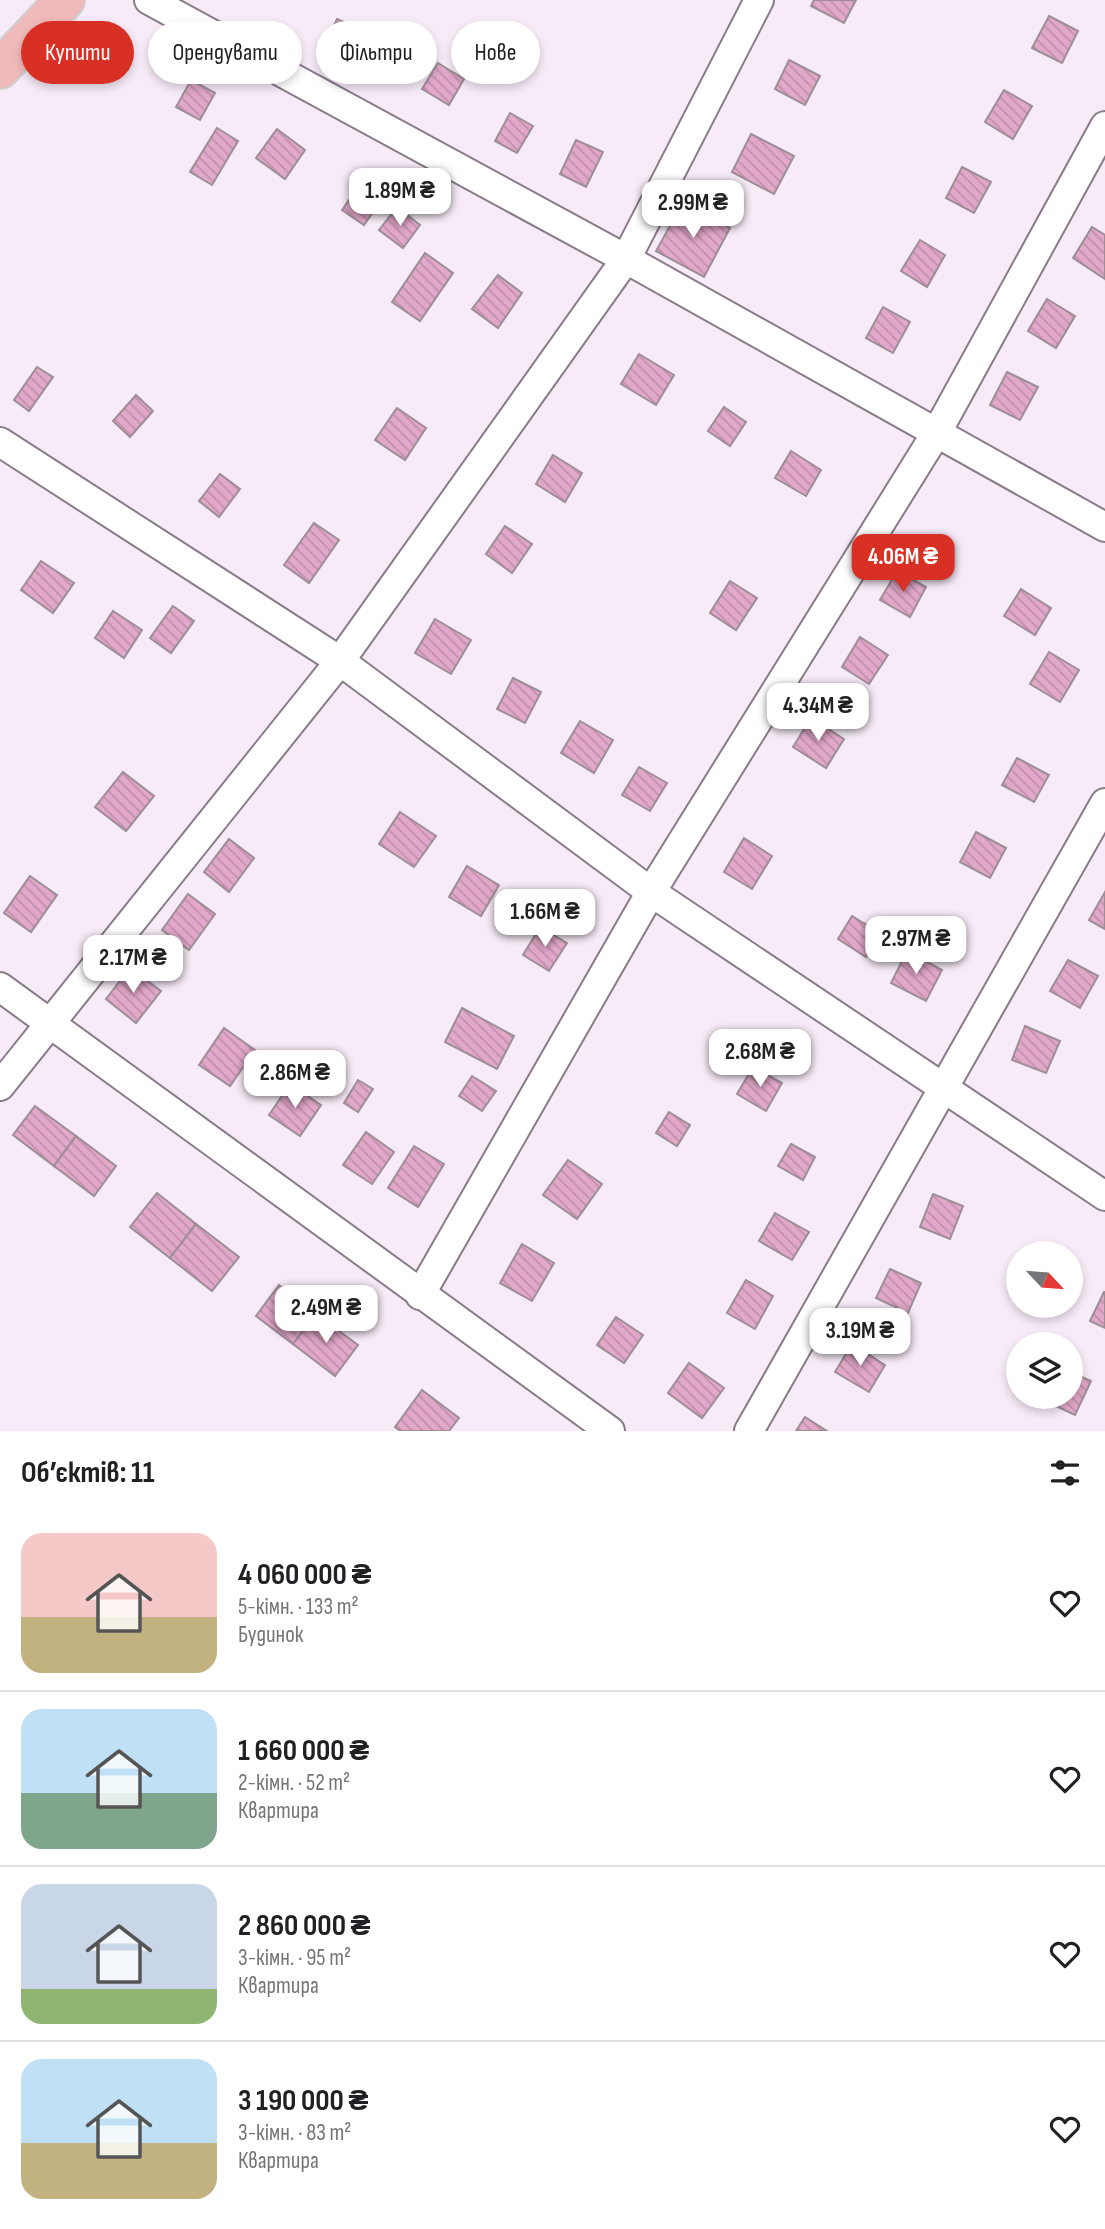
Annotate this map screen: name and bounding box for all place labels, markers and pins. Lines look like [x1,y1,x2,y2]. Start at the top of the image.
pin: 1.89M ₴ [335,168,465,228]
pin: 2.99M ₴ [628,180,758,240]
pin: 4.06M ₴ [838,534,968,594]
pin: 4.34M ₴ [753,684,883,743]
pin: 1.66M ₴ [480,890,610,949]
pin: 2.97M ₴ [851,916,981,976]
pin: 2.17M ₴ [68,936,198,995]
pin: 2.68M ₴ [695,1030,825,1089]
pin: 2.86M ₴ [230,1050,360,1110]
pin: 2.49M ₴ [261,1286,391,1345]
pin: 3.19M ₴ [795,1308,925,1368]

